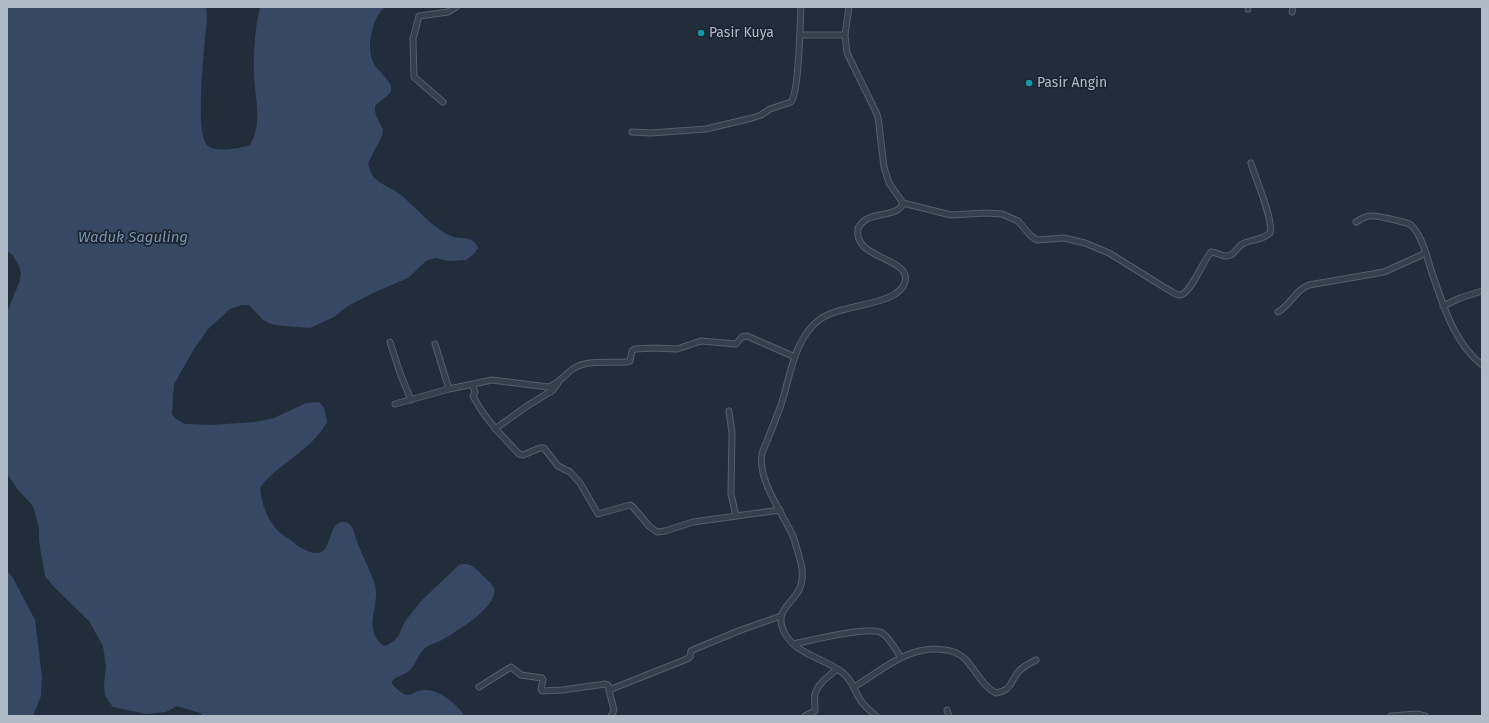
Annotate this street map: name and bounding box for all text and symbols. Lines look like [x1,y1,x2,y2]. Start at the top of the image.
place label: Pasir Kuya [709,25,774,41]
marker: Pasir Kuya [696,28,706,38]
place label: Pasir Angin [1037,75,1107,91]
marker: Pasir Angin [1024,78,1034,88]
water label: Waduk Saguling [78,229,188,247]

